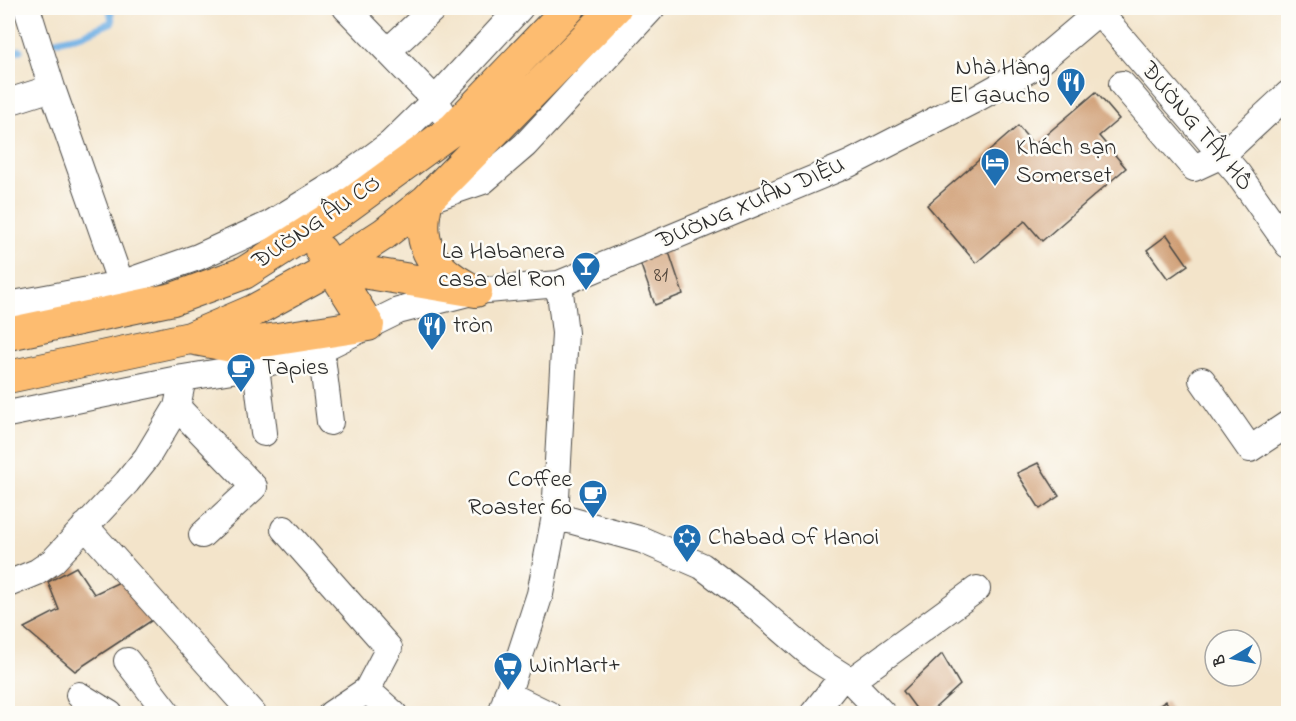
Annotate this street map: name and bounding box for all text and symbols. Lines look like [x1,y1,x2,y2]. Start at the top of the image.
place label: Nhà Hàng El Gaucho [949,51,1050,114]
street label: ĐƯỜNG TÂY HỒ [1131,53,1262,199]
restaurant icon: Nhà Hàng El Gaucho [1055,66,1087,108]
place label: Khách sạn Somerset [1016,131,1116,194]
hotel icon: Khách sạn Somerset [979,146,1011,188]
street label: ĐƯỜNG XUÂN DIỆU [650,148,851,260]
street label: ĐƯỜNG ÂU CƠ [244,166,388,280]
place label: La Habanera casa del Ron [438,235,565,298]
bar icon: La Habanera casa del Ron [570,250,602,292]
house number: 81 [654,261,669,291]
place label: tròn [453,309,493,344]
restaurant icon: tròn [416,310,448,352]
place label: Tapies [262,351,329,386]
cafe icon: Tapies [225,352,257,394]
place label: Coffee Roaster 60 [468,463,572,526]
cafe icon: Coffee Roaster 60 [577,478,609,520]
place label: Chabad Of Hanoi [708,521,879,556]
synagogue icon: Chabad Of Hanoi [671,522,703,564]
north arrow [1203,628,1263,688]
place label: WinMart+ [529,649,621,684]
supermarket icon: WinMart+ [492,650,524,692]
text: B [1207,653,1233,669]

